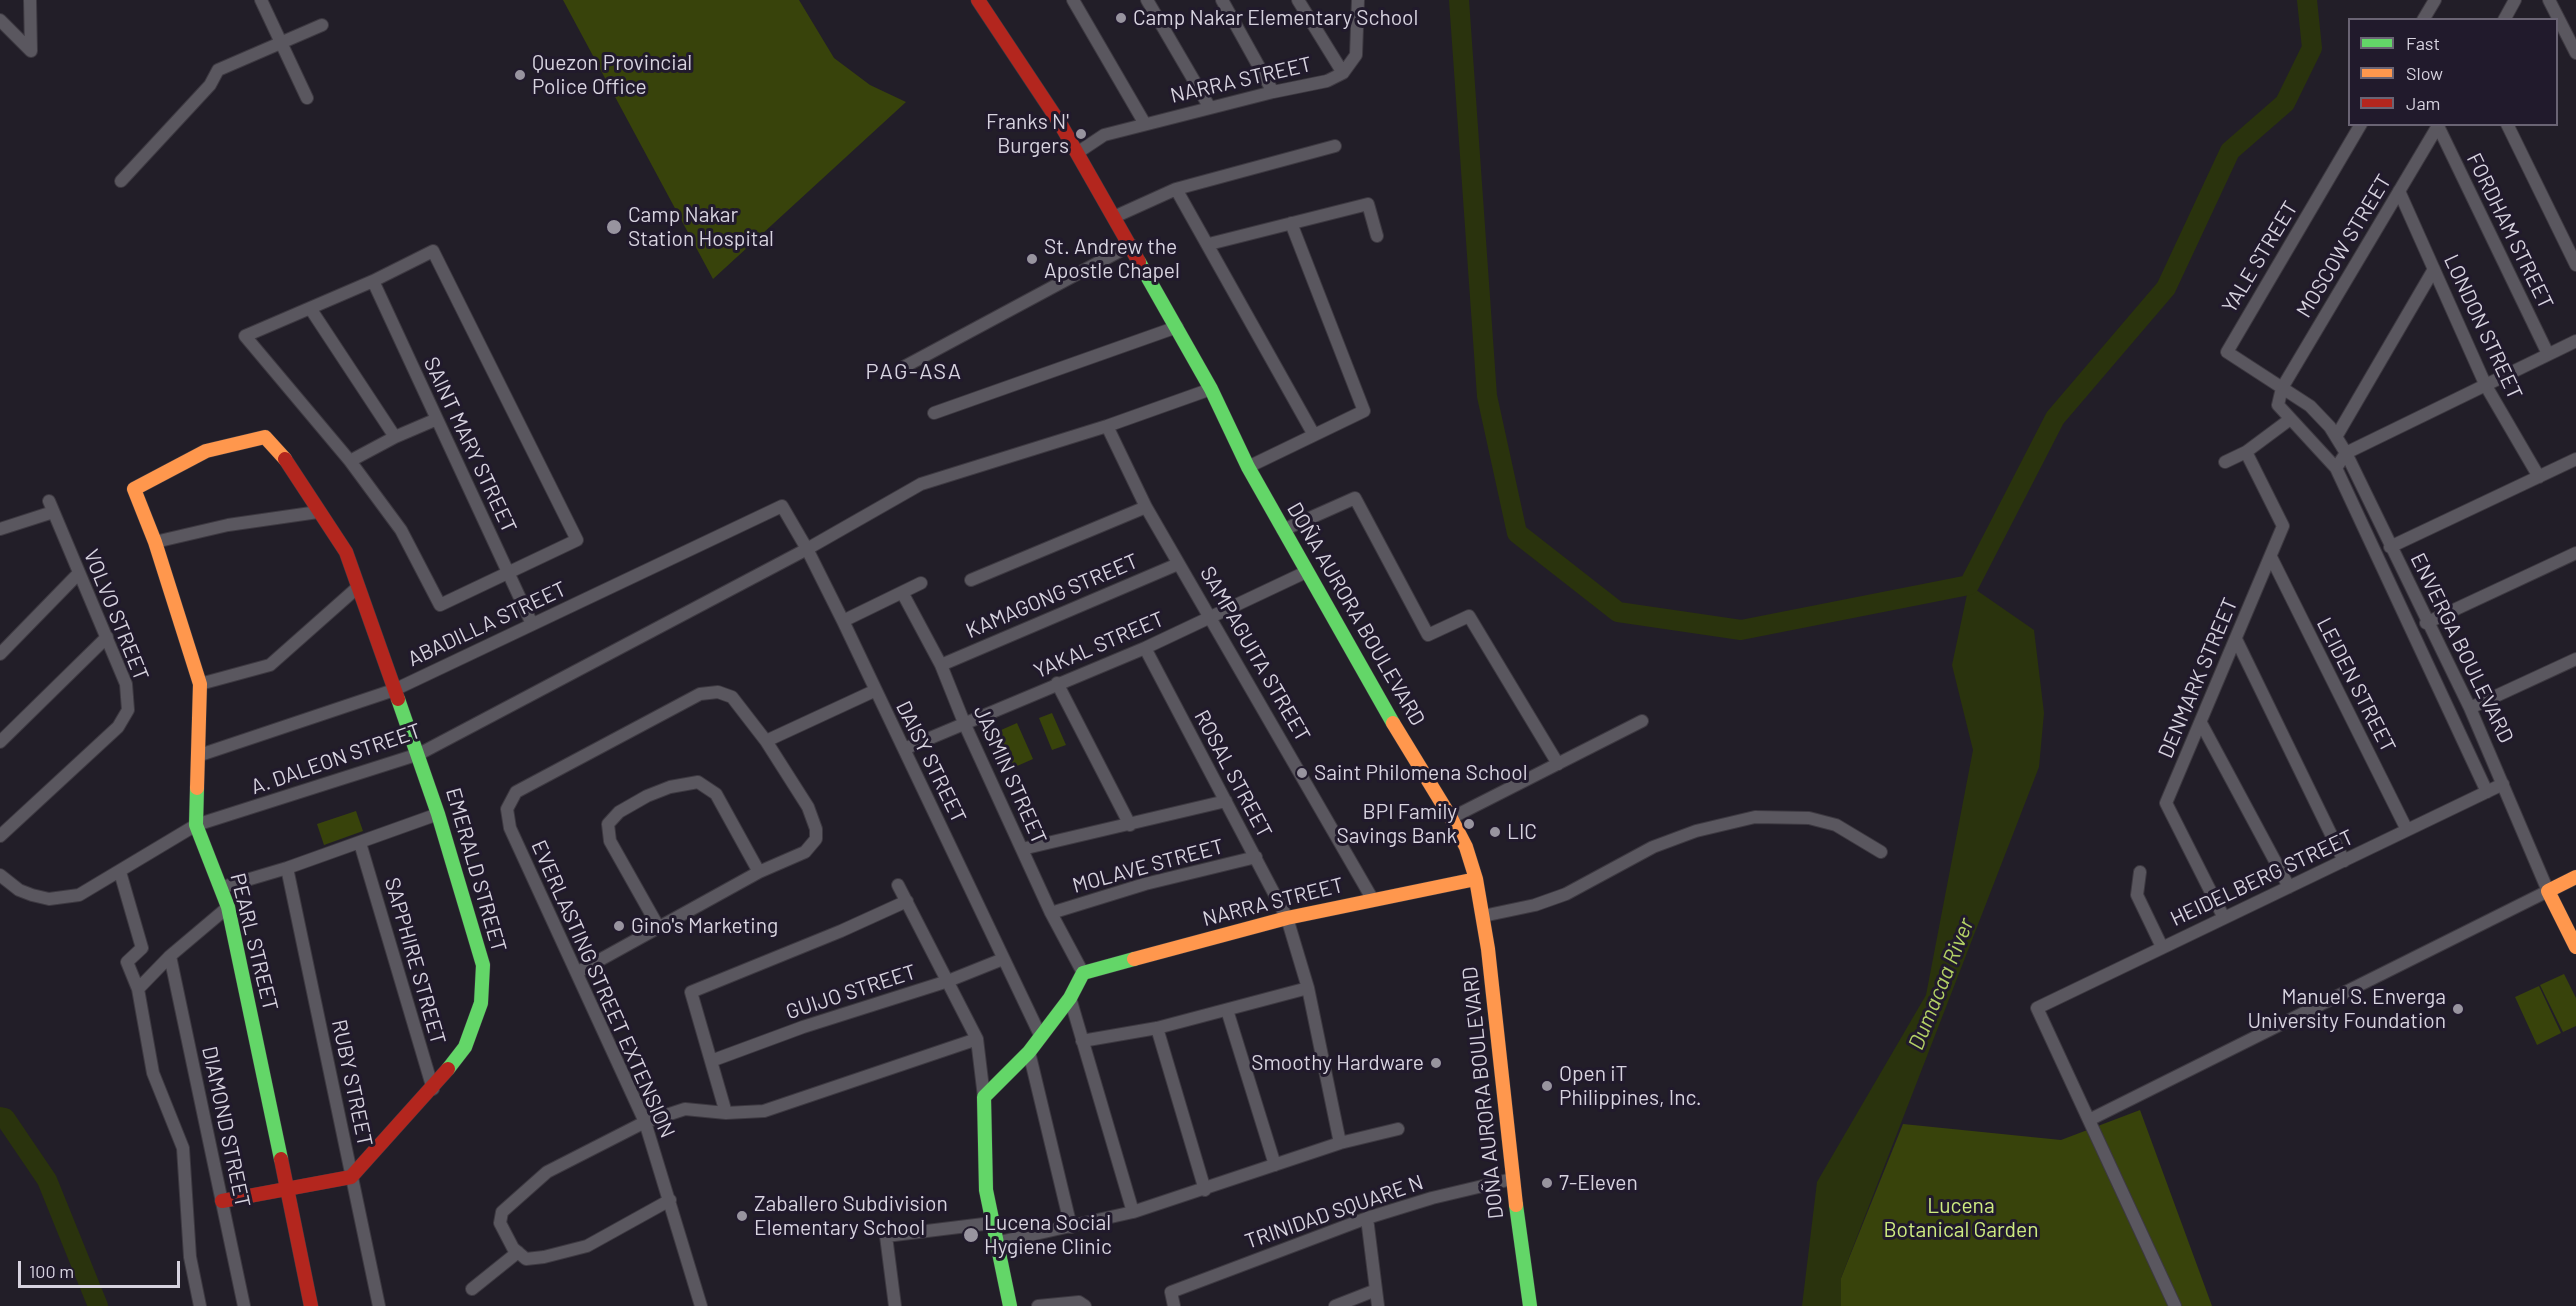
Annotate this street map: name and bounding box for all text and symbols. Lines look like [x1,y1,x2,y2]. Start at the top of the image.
place label: Camp Nakar Elementary School [1133,5,1418,31]
marker: Camp Nakar Elementary School [1114,11,1128,25]
legend [2348,18,2558,126]
text: Fast [2406,32,2440,54]
place label: Quezon Provincial Police Office [532,50,692,100]
street label: NARRA STREET [1168,51,1314,109]
text: Slow [2406,62,2443,84]
marker: Quezon Provincial Police Office [513,68,527,82]
text: Jam [2406,92,2440,114]
place label: Franks N' Burgers [986,109,1069,159]
marker: Franks N' Burgers [1074,127,1088,141]
street label: FORDHAM STREET [2461,149,2559,313]
street label: MOSCOW STREET [2291,170,2397,322]
street label: YALE STREET [2217,197,2303,317]
place label: Camp Nakar Station Hospital [628,202,774,252]
marker: Camp Nakar Station Hospital [605,218,623,236]
place label: St. Andrew the Apostle Chapel [1044,234,1180,284]
street label: LONDON STREET [2438,250,2528,404]
marker: St. Andrew the Apostle Chapel [1025,252,1039,266]
street label: SAINT MARY STREET [418,353,522,537]
district label: PAG-ASA [865,359,963,385]
street label: DOÑA AURORA BOULEVARD [1282,498,1430,730]
street label: VOLVO STREET [78,546,154,684]
street label: KAMAGONG STREET [962,548,1142,644]
street label: ENVERGA BOULEVARD [2405,549,2519,747]
street label: SAMPAGUITA STREET [1195,562,1315,746]
street label: ABADILLA STREET [404,576,570,672]
street label: DENMARK STREET [2153,594,2243,762]
street label: YAKAL STREET [1030,606,1168,684]
street label: LEIDEN STREET [2311,613,2401,757]
street label: DAISY STREET [891,697,971,827]
street label: JASMIN STREET [968,702,1052,848]
street label: ROSAL STREET [1189,706,1277,842]
street label: A. DALEON STREET [248,718,424,800]
place label: Saint Philomena School [1314,760,1528,786]
marker: Saint Philomena School [1295,766,1309,780]
street label: EMERALD STREET [440,785,512,955]
place label: BPI Family Savings Bank [1337,799,1457,849]
marker: BPI Family Savings Bank [1462,817,1476,831]
place label: LIC [1507,819,1537,845]
street label: HEIDELBERG STREET [2166,824,2358,932]
marker: LIC [1488,825,1502,839]
street label: MOLAVE STREET [1070,834,1226,898]
street label: EVERLASTING STREET EXTENSION [526,836,680,1142]
street label: PEARL STREET [225,871,283,1013]
street label: NARRA STREET [1200,872,1346,932]
street label: SAPPHIRE STREET [379,874,451,1048]
place label: Gino's Marketing [631,913,778,939]
water label: Dumacaa River [1903,914,1979,1054]
marker: Gino's Marketing [612,919,626,933]
street label: GUIJO STREET [783,959,919,1025]
street label: DOÑA AURORA BOULEVARD [1457,966,1509,1220]
place label: Manuel S. Enverga University Foundation [2248,984,2446,1034]
marker: Manuel S. Enverga University Foundation [2451,1002,2465,1016]
street label: RUBY STREET [326,1017,378,1149]
street label: DIAMOND STREET [197,1044,255,1210]
place label: Smoothy Hardware [1251,1050,1424,1076]
marker: Smoothy Hardware [1429,1056,1443,1070]
place label: Open iT Philippines, Inc. [1559,1061,1702,1111]
marker: Open iT Philippines, Inc. [1540,1079,1554,1093]
street label: TRINIDAD SQUARE N [1242,1170,1426,1254]
place label: 7-Eleven [1559,1170,1638,1196]
marker: 7-Eleven [1540,1176,1554,1190]
place label: Zaballero Subdivision Elementary School [754,1191,948,1241]
park label: Lucena Botanical Garden [1883,1193,2039,1243]
marker: Zaballero Subdivision Elementary School [735,1209,749,1223]
place label: Lucena Social Hygiene Clinic [984,1210,1112,1260]
marker: Lucena Social Hygiene Clinic [962,1226,980,1244]
scale bar [21,1249,183,1287]
text: 100 m [29,1260,74,1282]

